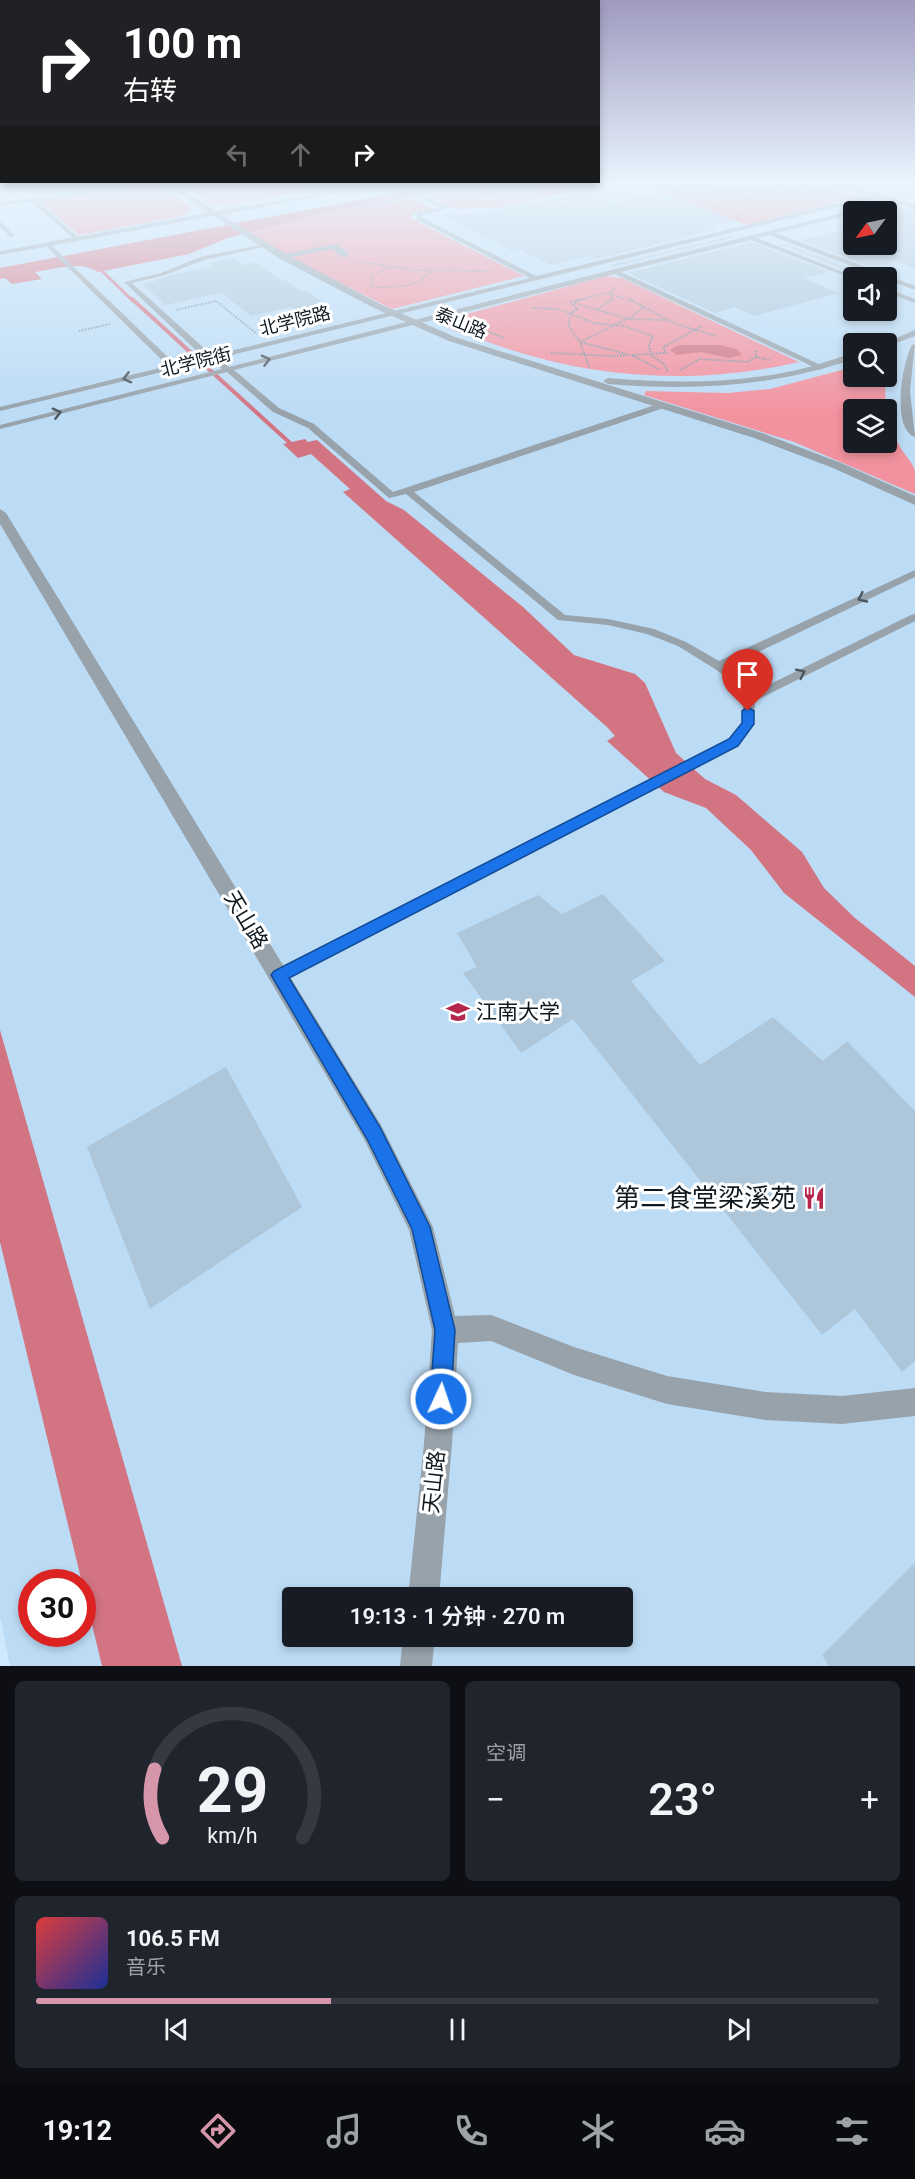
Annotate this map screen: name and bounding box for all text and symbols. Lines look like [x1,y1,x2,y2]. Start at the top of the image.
text: 100 m [123,19,242,68]
icon: right [24,24,102,102]
text: 右转 [123,75,177,107]
icon: left [221,138,254,171]
icon: ahead [284,138,317,171]
icon: right [347,138,380,171]
north arrow [843,201,897,255]
map controls [843,201,897,453]
button: sound [843,267,897,321]
street label: 北学院路 [257,302,332,339]
street label: 泰山路 [432,303,490,342]
button: search [843,333,897,387]
street label: 北学院街 [158,343,233,380]
one-way arrow [261,355,271,368]
one-way arrow [122,371,132,384]
button: layers [843,399,897,453]
one-way arrow [52,407,62,420]
one-way arrow [858,590,869,602]
pin [722,649,773,711]
icon: arrive [731,658,764,691]
one-way arrow [795,669,806,680]
street label: 天山路 [219,887,273,953]
school or university icon: 江南大学 [445,999,471,1025]
place label: 江南大学 [476,1000,560,1024]
place label: 第二食堂梁溪苑 [614,1183,796,1213]
restaurant icon: 第二食堂梁溪苑 [801,1185,827,1211]
position arrow [409,1367,473,1431]
street label: 天山路 [419,1449,449,1515]
speed limit sign: 30 [18,1569,96,1647]
text: 19:13 · 1 分钟 · 270 m [350,1604,565,1629]
text: 空调 [486,1741,526,1765]
text: 29 [197,1754,268,1827]
text: 23° [648,1773,717,1826]
text: − [486,1780,505,1819]
text: + [860,1780,879,1819]
text: km/h [207,1823,258,1848]
text: 106.5 FM [126,1926,220,1951]
text: 音乐 [126,1955,166,1979]
icon: previous [160,2013,193,2046]
icon: pause [441,2013,474,2046]
icon: next [722,2013,755,2046]
icon: directions [197,2110,239,2152]
icon: music [323,2110,365,2152]
icon: phone [450,2110,492,2152]
icon: climate [577,2110,619,2152]
icon: car [704,2110,746,2152]
icon: filters [831,2110,873,2152]
text: 19:12 [42,2115,112,2147]

